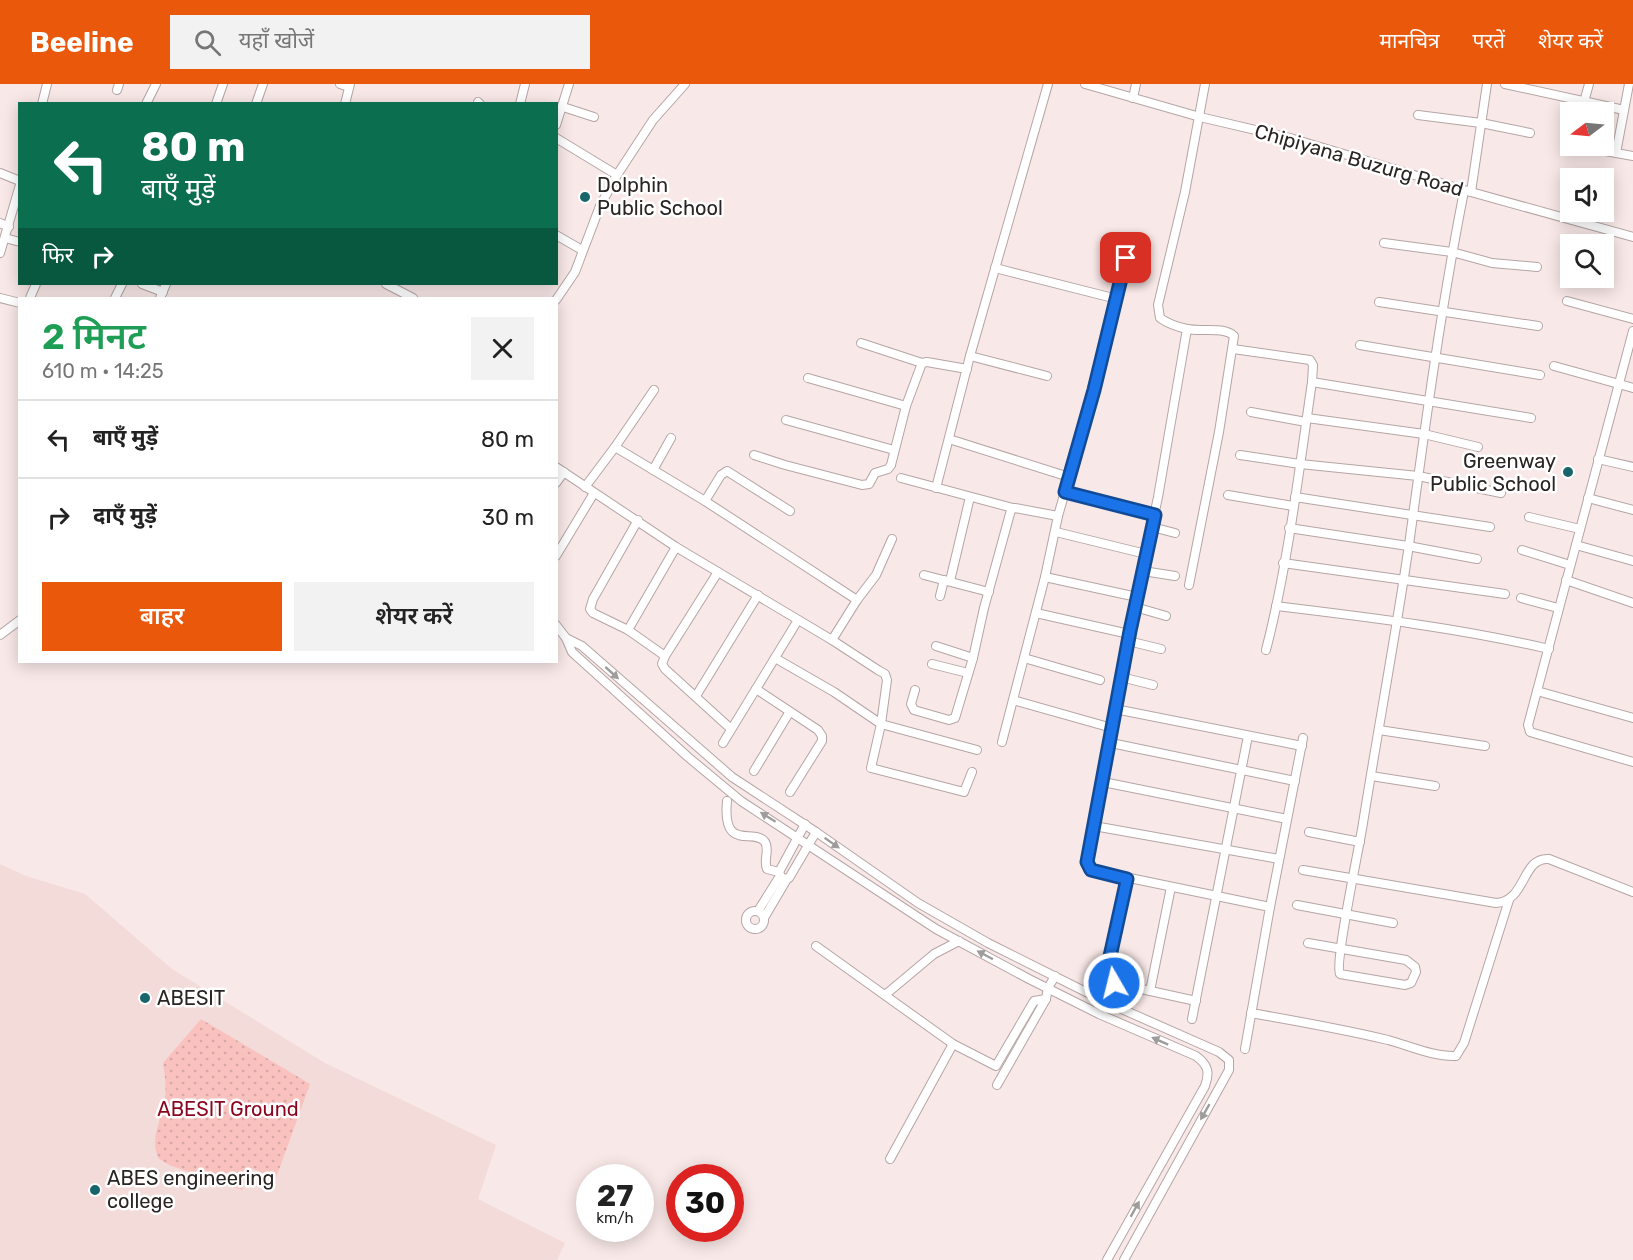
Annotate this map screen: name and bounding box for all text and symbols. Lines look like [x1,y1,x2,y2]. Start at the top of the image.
search box [170,15,590,69]
text: Beeline [30,26,134,59]
icon: search [191,26,224,59]
text: यहाँ खोजें [239,27,314,54]
text: मानचित्र [1380,28,1440,53]
text: परतें [1473,28,1505,53]
text: शेयर करें [1538,28,1603,53]
north arrow [1560,102,1614,156]
map controls [1560,102,1614,288]
street label: Chipiyana Buzurg Road [1252,119,1466,201]
text: 80 m [141,122,245,172]
icon: left [42,126,120,204]
button: sound [1560,168,1614,222]
text: बाएँ मुड़ें [141,173,216,205]
place label: Dolphin Public School [597,173,723,220]
marker: Dolphin Public School [578,190,592,204]
pin [1100,232,1151,283]
button: search [1560,234,1614,288]
icon: right [86,240,119,273]
icon: arrive [1109,241,1142,274]
text: फिर [42,242,74,269]
text: 2 मिनट [42,315,146,358]
button: close [471,317,534,380]
text: 610 m · 14:25 [42,359,164,383]
icon: left [42,423,75,456]
text: बाएँ मुड़ें [93,424,158,451]
text: 80 m [481,426,534,453]
place label: Greenway Public School [1430,449,1556,496]
marker: Greenway Public School [1561,465,1575,479]
icon: right [42,501,75,534]
text: दाएँ मुड़ें [93,502,157,529]
text: 30 m [482,504,534,531]
button: बाहर [42,582,282,651]
button: शेयर करें [294,582,534,651]
one-way arrow [604,666,619,679]
one-way arrow [759,812,776,823]
one-way arrow [824,837,840,849]
one-way arrow [976,950,993,960]
position arrow [1082,951,1146,1015]
place label: ABESIT [157,986,226,1010]
marker: ABESIT [138,991,152,1005]
one-way arrow [1152,1036,1169,1045]
park label: ABESIT Ground [157,1097,299,1121]
one-way arrow [1200,1104,1210,1121]
speed limit sign: 30 [666,1164,744,1242]
place label: ABES engineering college [107,1166,274,1213]
text: 27 [597,1178,633,1214]
marker: ABES engineering college [88,1183,102,1197]
one-way arrow [1130,1201,1141,1217]
text: km/h [596,1209,634,1227]

